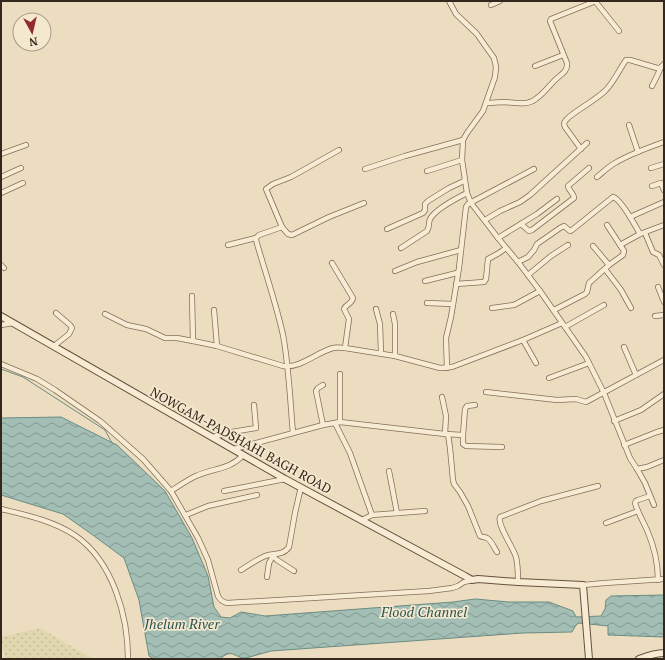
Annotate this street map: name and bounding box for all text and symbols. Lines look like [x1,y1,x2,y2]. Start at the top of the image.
north arrow [12,12,52,52]
text: N [28,34,38,50]
street label: NOWGAM-PADSHAHI BAGH ROAD [147,382,335,498]
water label: Flood Channel [380,602,467,621]
water label: Jhelum River [143,614,220,633]

